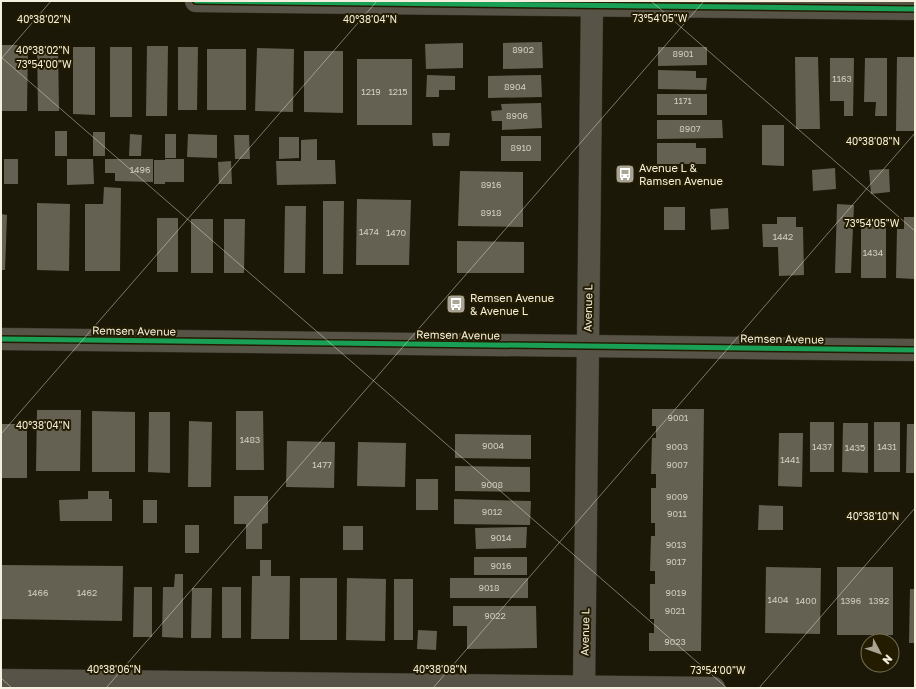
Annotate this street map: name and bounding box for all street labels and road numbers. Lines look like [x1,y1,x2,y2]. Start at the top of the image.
street label: Avenue L [581,283,594,332]
street label: Remsen Avenue [92,323,176,338]
street label: Remsen Avenue [416,327,500,342]
street label: Remsen Avenue [740,331,824,346]
street label: Avenue L [578,607,591,656]

